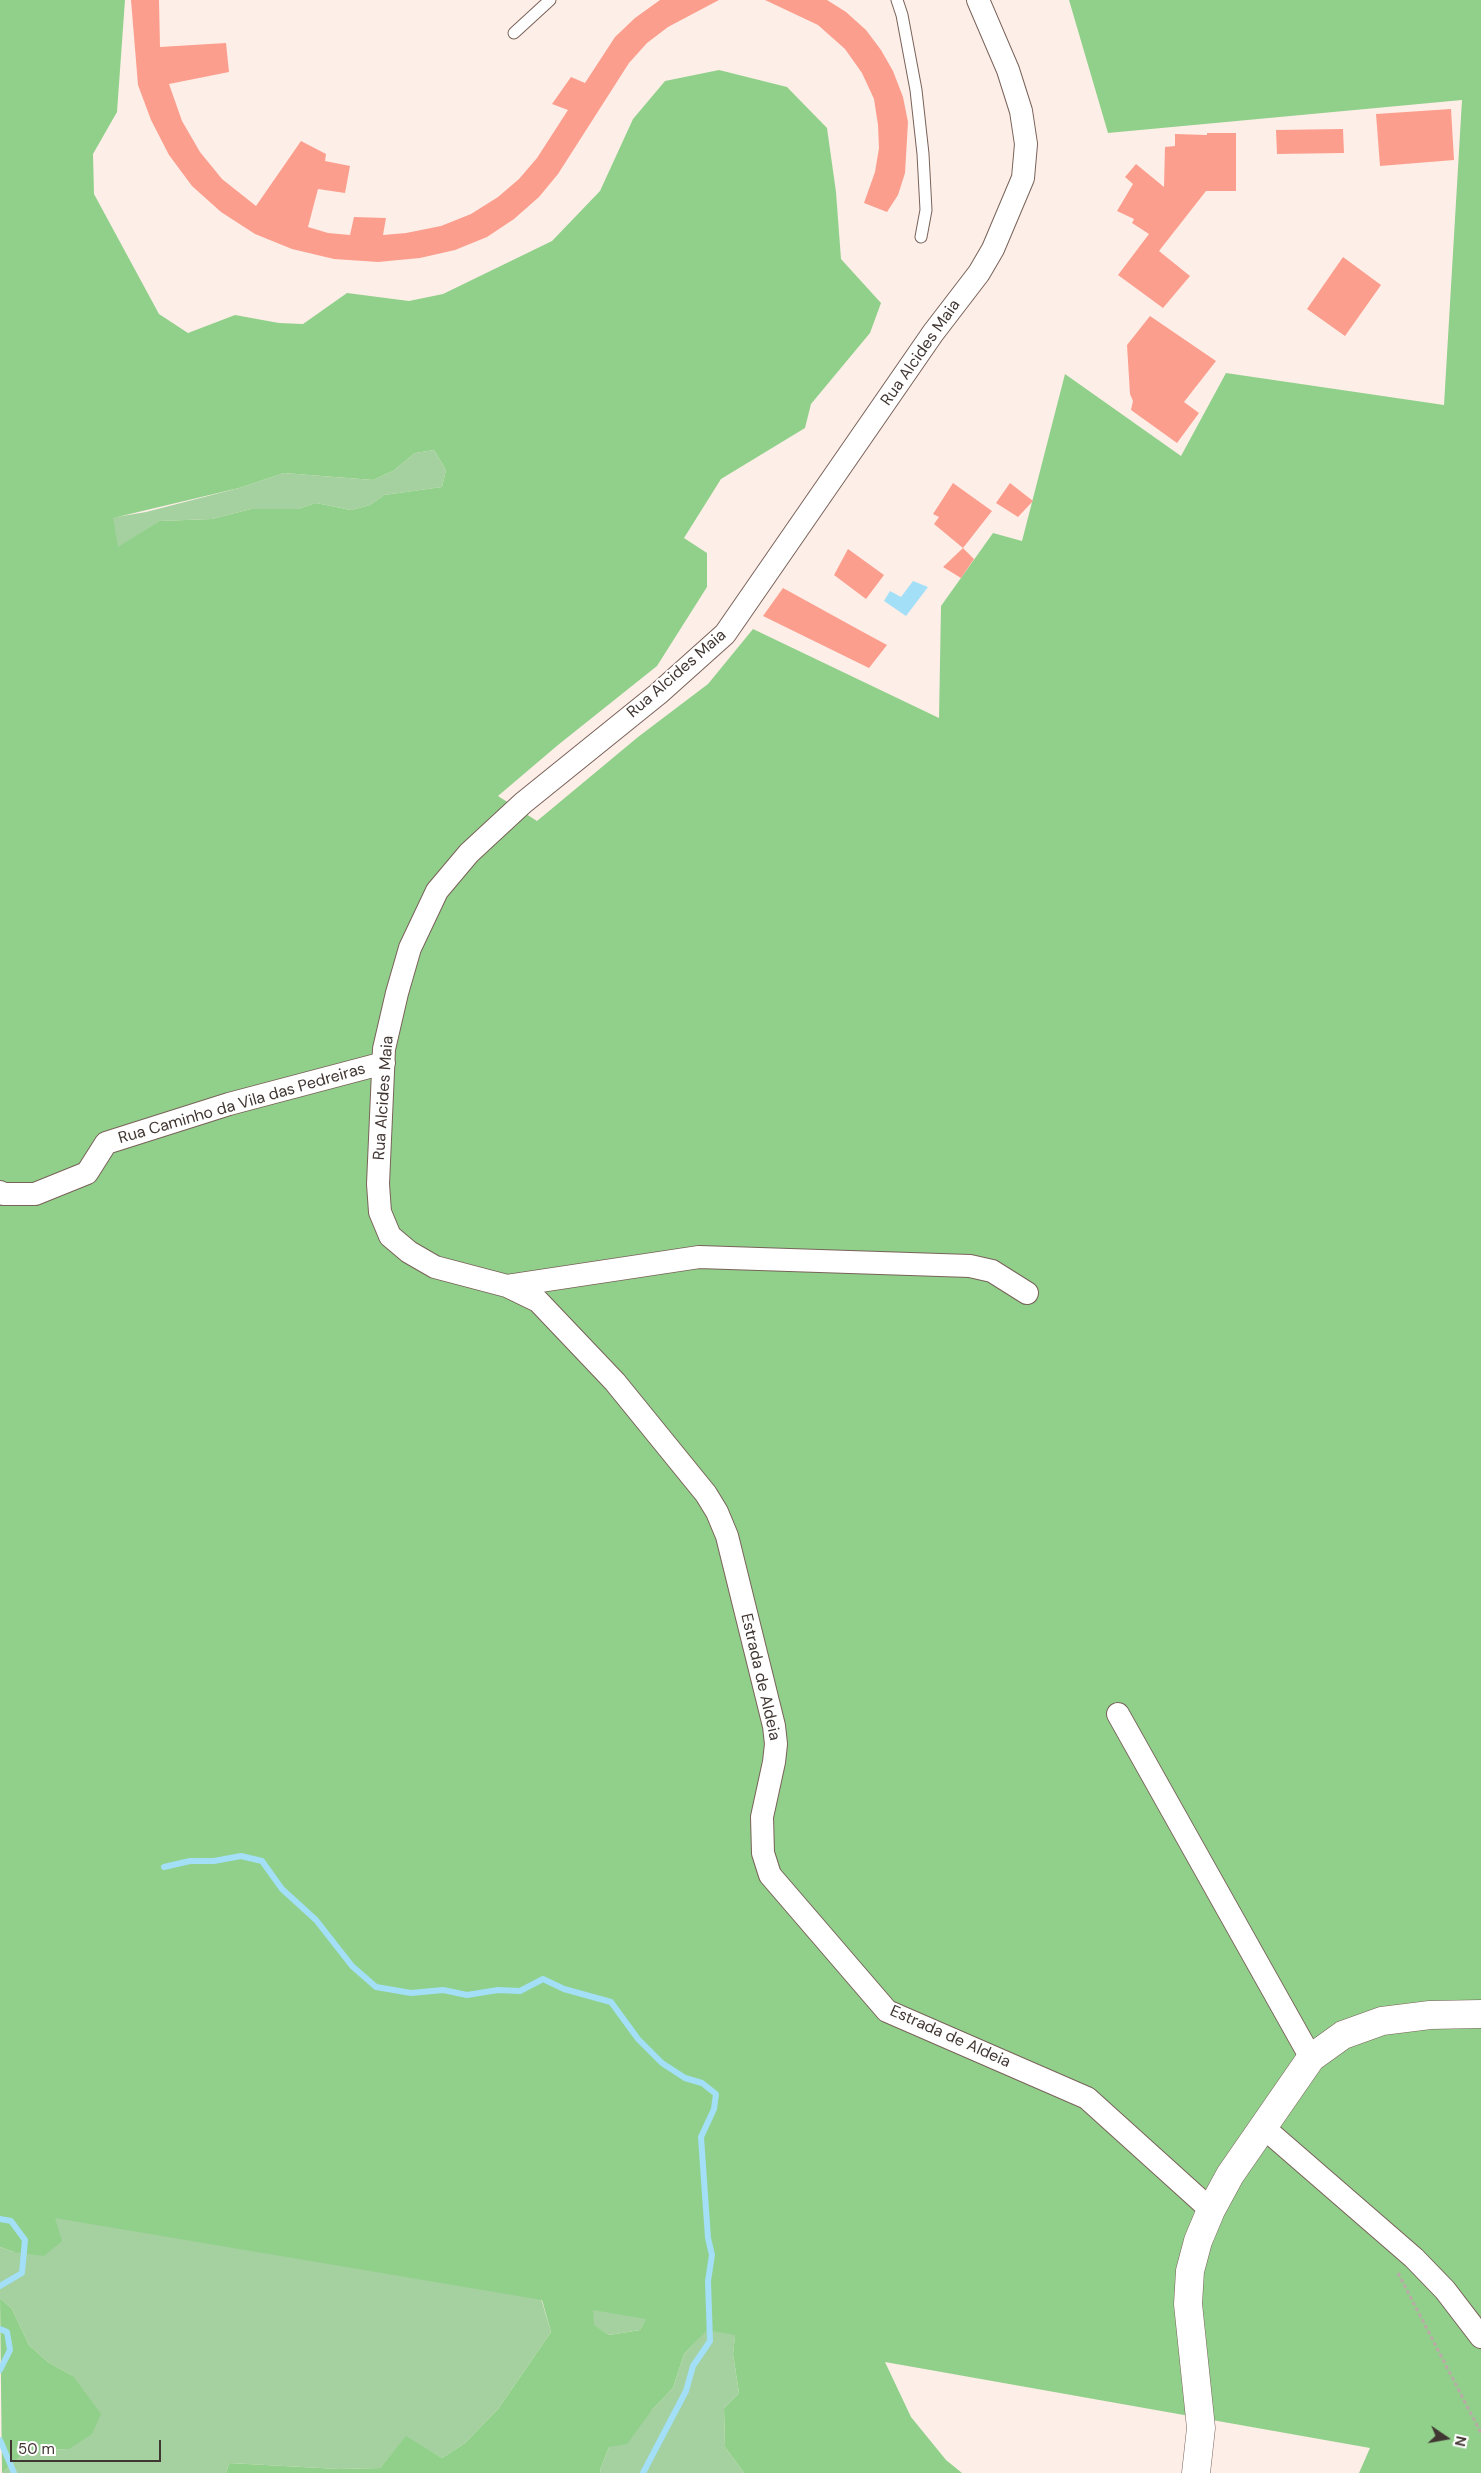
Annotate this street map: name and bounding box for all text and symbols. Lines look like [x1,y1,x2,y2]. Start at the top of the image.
street label: Rua Alcides Maia [877,296,965,410]
street label: Rua Alcides Maia [624,626,730,722]
street label: Rua Alcides Maia [370,1035,398,1161]
street label: Rua Caminho da Vila das Pedreiras [116,1059,368,1149]
street label: Estrada de Aldeia [736,1612,784,1742]
street label: Estrada de Aldeia [887,2002,1013,2072]
north arrow [1421,2413,1471,2463]
scale bar [12,2430,164,2462]
text: N [1451,2434,1471,2448]
text: 50 m [18,2439,55,2459]

